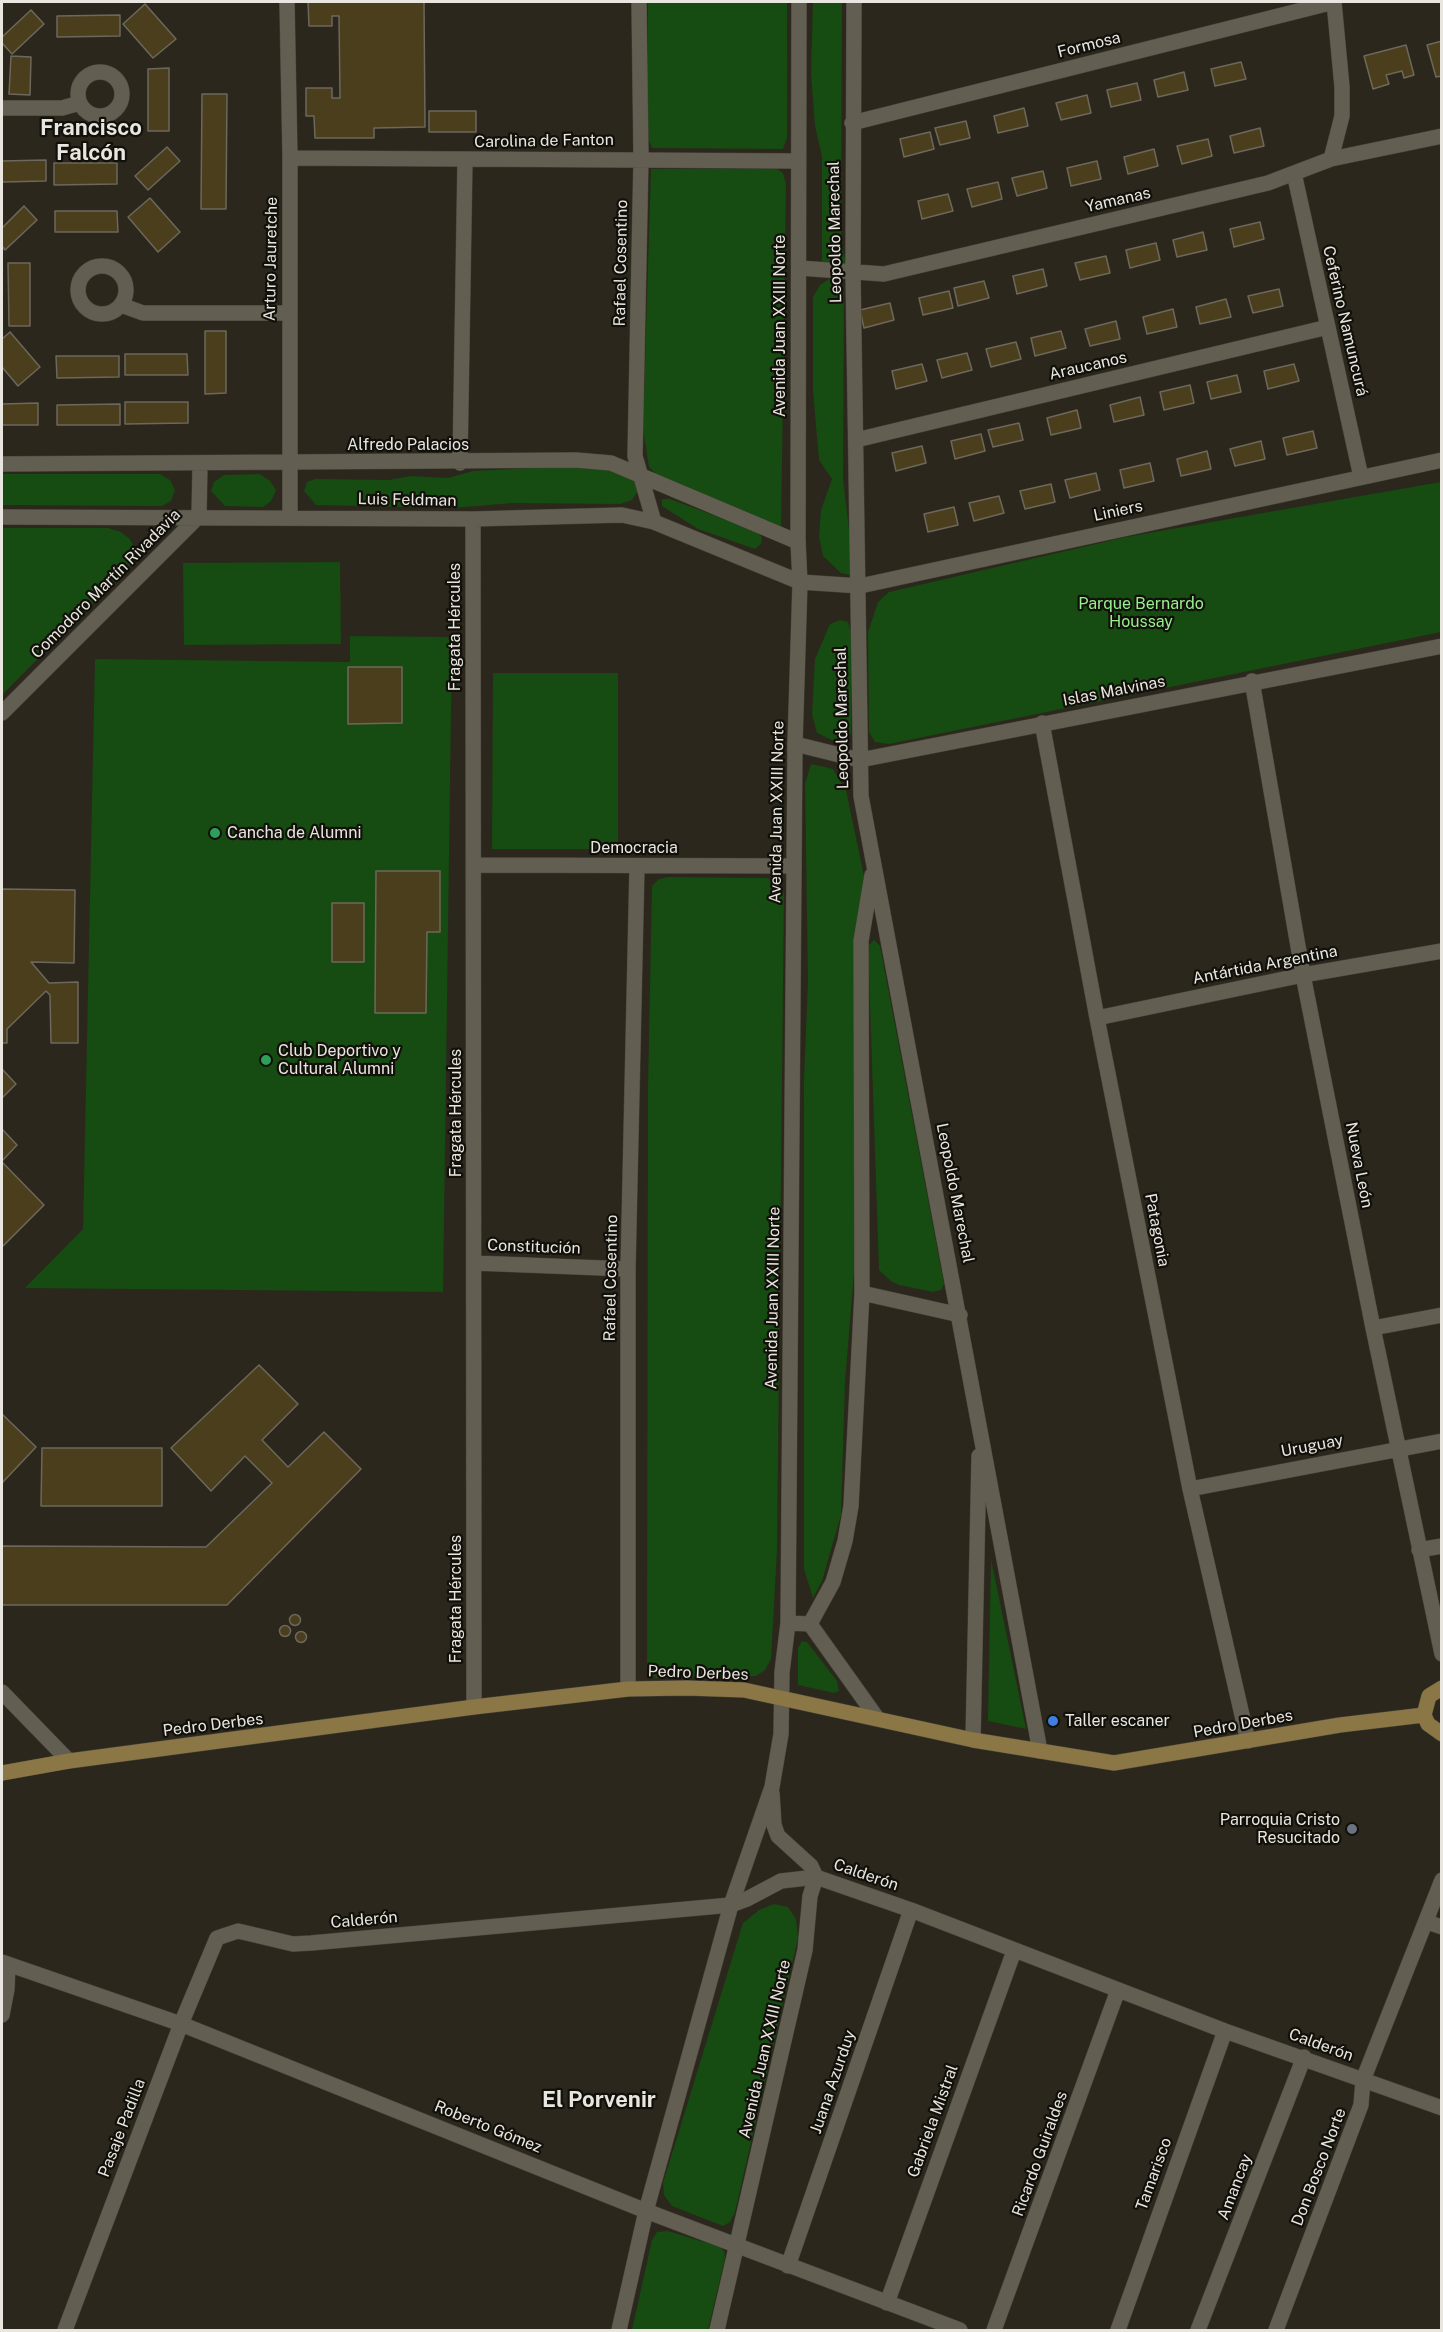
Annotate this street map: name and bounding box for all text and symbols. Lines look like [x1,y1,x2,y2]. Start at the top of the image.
street label: Formosa [1055,28,1123,62]
district label: Francisco Falcón [40,115,142,166]
street label: Carolina de Fanton [474,130,614,152]
street label: Leopoldo Marechal [824,161,846,303]
street label: Yamanas [1084,183,1152,217]
street label: Arturo Jauretche [260,197,282,321]
street label: Rafael Cosentino [610,199,632,327]
street label: Avenida Juan XXIII Norte [770,235,790,417]
street label: Ceferino Namuncurá [1318,244,1372,398]
street label: Araucanos [1047,348,1129,384]
street label: Alfredo Palacios [347,435,469,455]
street label: Luis Feldman [357,490,457,510]
street label: Liniers [1092,496,1144,526]
street label: Comodoro Martín Rivadavia [27,505,185,663]
street label: Fragata Hércules [445,563,465,691]
park label: Parque Bernardo Houssay [1078,594,1204,632]
street label: Leopoldo Marechal [831,647,853,789]
street label: Islas Malvinas [1061,672,1167,710]
street label: Avenida Juan XXIII Norte [766,720,788,904]
place label: Cancha de Alumni [227,823,361,843]
marker: Cancha de Alumni [208,826,222,840]
street label: Democracia [590,838,678,858]
street label: Antártida Argentina [1191,942,1339,988]
place label: Club Deportivo y Cultural Alumni [278,1041,401,1079]
street label: Fragata Hércules [446,1049,466,1177]
marker: Club Deportivo y Cultural Alumni [259,1053,273,1067]
street label: Nueva León [1341,1120,1377,1210]
street label: Leopoldo Marechal [932,1121,978,1265]
street label: Patagonia [1140,1192,1174,1268]
street label: Avenida Juan XXIII Norte [762,1206,784,1390]
street label: Rafael Cosentino [600,1214,622,1342]
street label: Constitución [487,1236,581,1258]
street label: Uruguay [1279,1431,1345,1461]
street label: Fragata Hércules [446,1535,466,1663]
street label: Pedro Derbes [647,1662,749,1684]
street label: Pedro Derbes [1192,1706,1294,1742]
street label: Pedro Derbes [162,1709,264,1741]
place label: Taller escaner [1065,1711,1170,1731]
marker: Taller escaner [1046,1714,1060,1728]
place label: Parroquia Cristo Resucitado [1220,1810,1340,1848]
marker: Parroquia Cristo Resucitado [1345,1822,1359,1836]
street label: Calderón [831,1855,901,1895]
street label: Calderón [330,1908,398,1932]
street label: Avenida Juan XXIII Norte [735,1958,795,2140]
street label: Calderón [1286,2024,1356,2066]
street label: Juana Azurduy [806,2028,860,2136]
street label: Gabriela Mistral [904,2062,962,2180]
street label: Pasaje Padilla [94,2076,150,2180]
district label: El Porvenir [542,2087,656,2113]
street label: Ricardo Guiraldes [1008,2089,1072,2219]
street label: Roberto Gómez [431,2097,545,2157]
street label: Don Bosco Norte [1288,2105,1350,2229]
street label: Tamarisco [1132,2135,1176,2213]
street label: Amancay [1214,2151,1256,2223]

